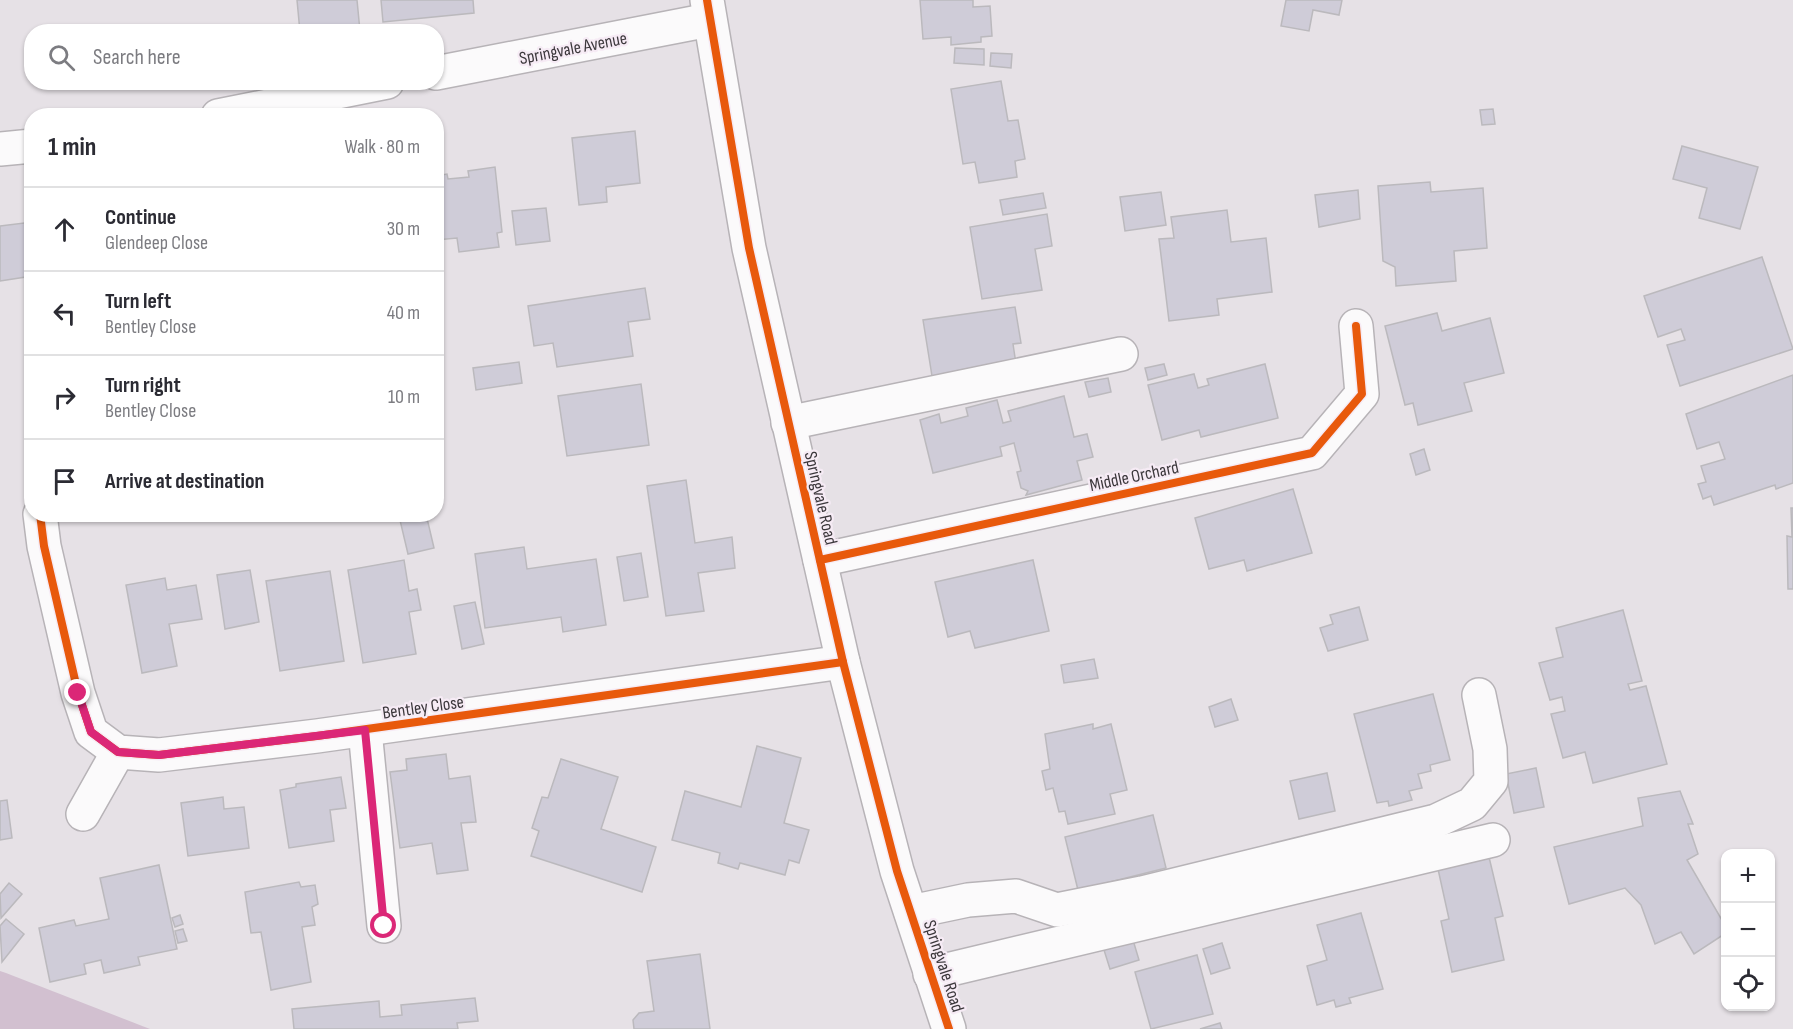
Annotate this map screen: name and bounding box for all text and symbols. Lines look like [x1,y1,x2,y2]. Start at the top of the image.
search box [24,24,444,90]
street label: Springvale Avenue [517,28,629,69]
icon: search [45,41,78,74]
text: Search here [93,44,180,71]
text: 1 min [48,132,96,163]
text: Walk · 80 m [344,135,420,159]
text: Continue [105,204,176,231]
icon: ahead [48,213,81,246]
text: 30 m [387,217,420,241]
text: Glendeep Close [105,231,208,255]
text: Turn left [105,288,171,315]
icon: left [48,297,81,330]
text: 40 m [387,301,420,325]
text: Bentley Close [105,315,196,339]
text: Turn right [105,372,181,399]
icon: right [48,381,81,414]
text: 10 m [388,385,420,409]
text: Bentley Close [105,399,196,423]
street label: Springvale Road [800,449,841,547]
street label: Middle Orchard [1088,457,1181,496]
icon: arrive [48,465,81,498]
text: Arrive at destination [105,468,264,495]
route end [64,679,90,705]
street label: Bentley Close [381,691,465,724]
map controls [1721,849,1775,1011]
button: + [1721,849,1775,903]
button: − [1721,903,1775,957]
route start [370,912,396,938]
street label: Springvale Road [919,918,968,1015]
button: locate [1721,957,1775,1011]

